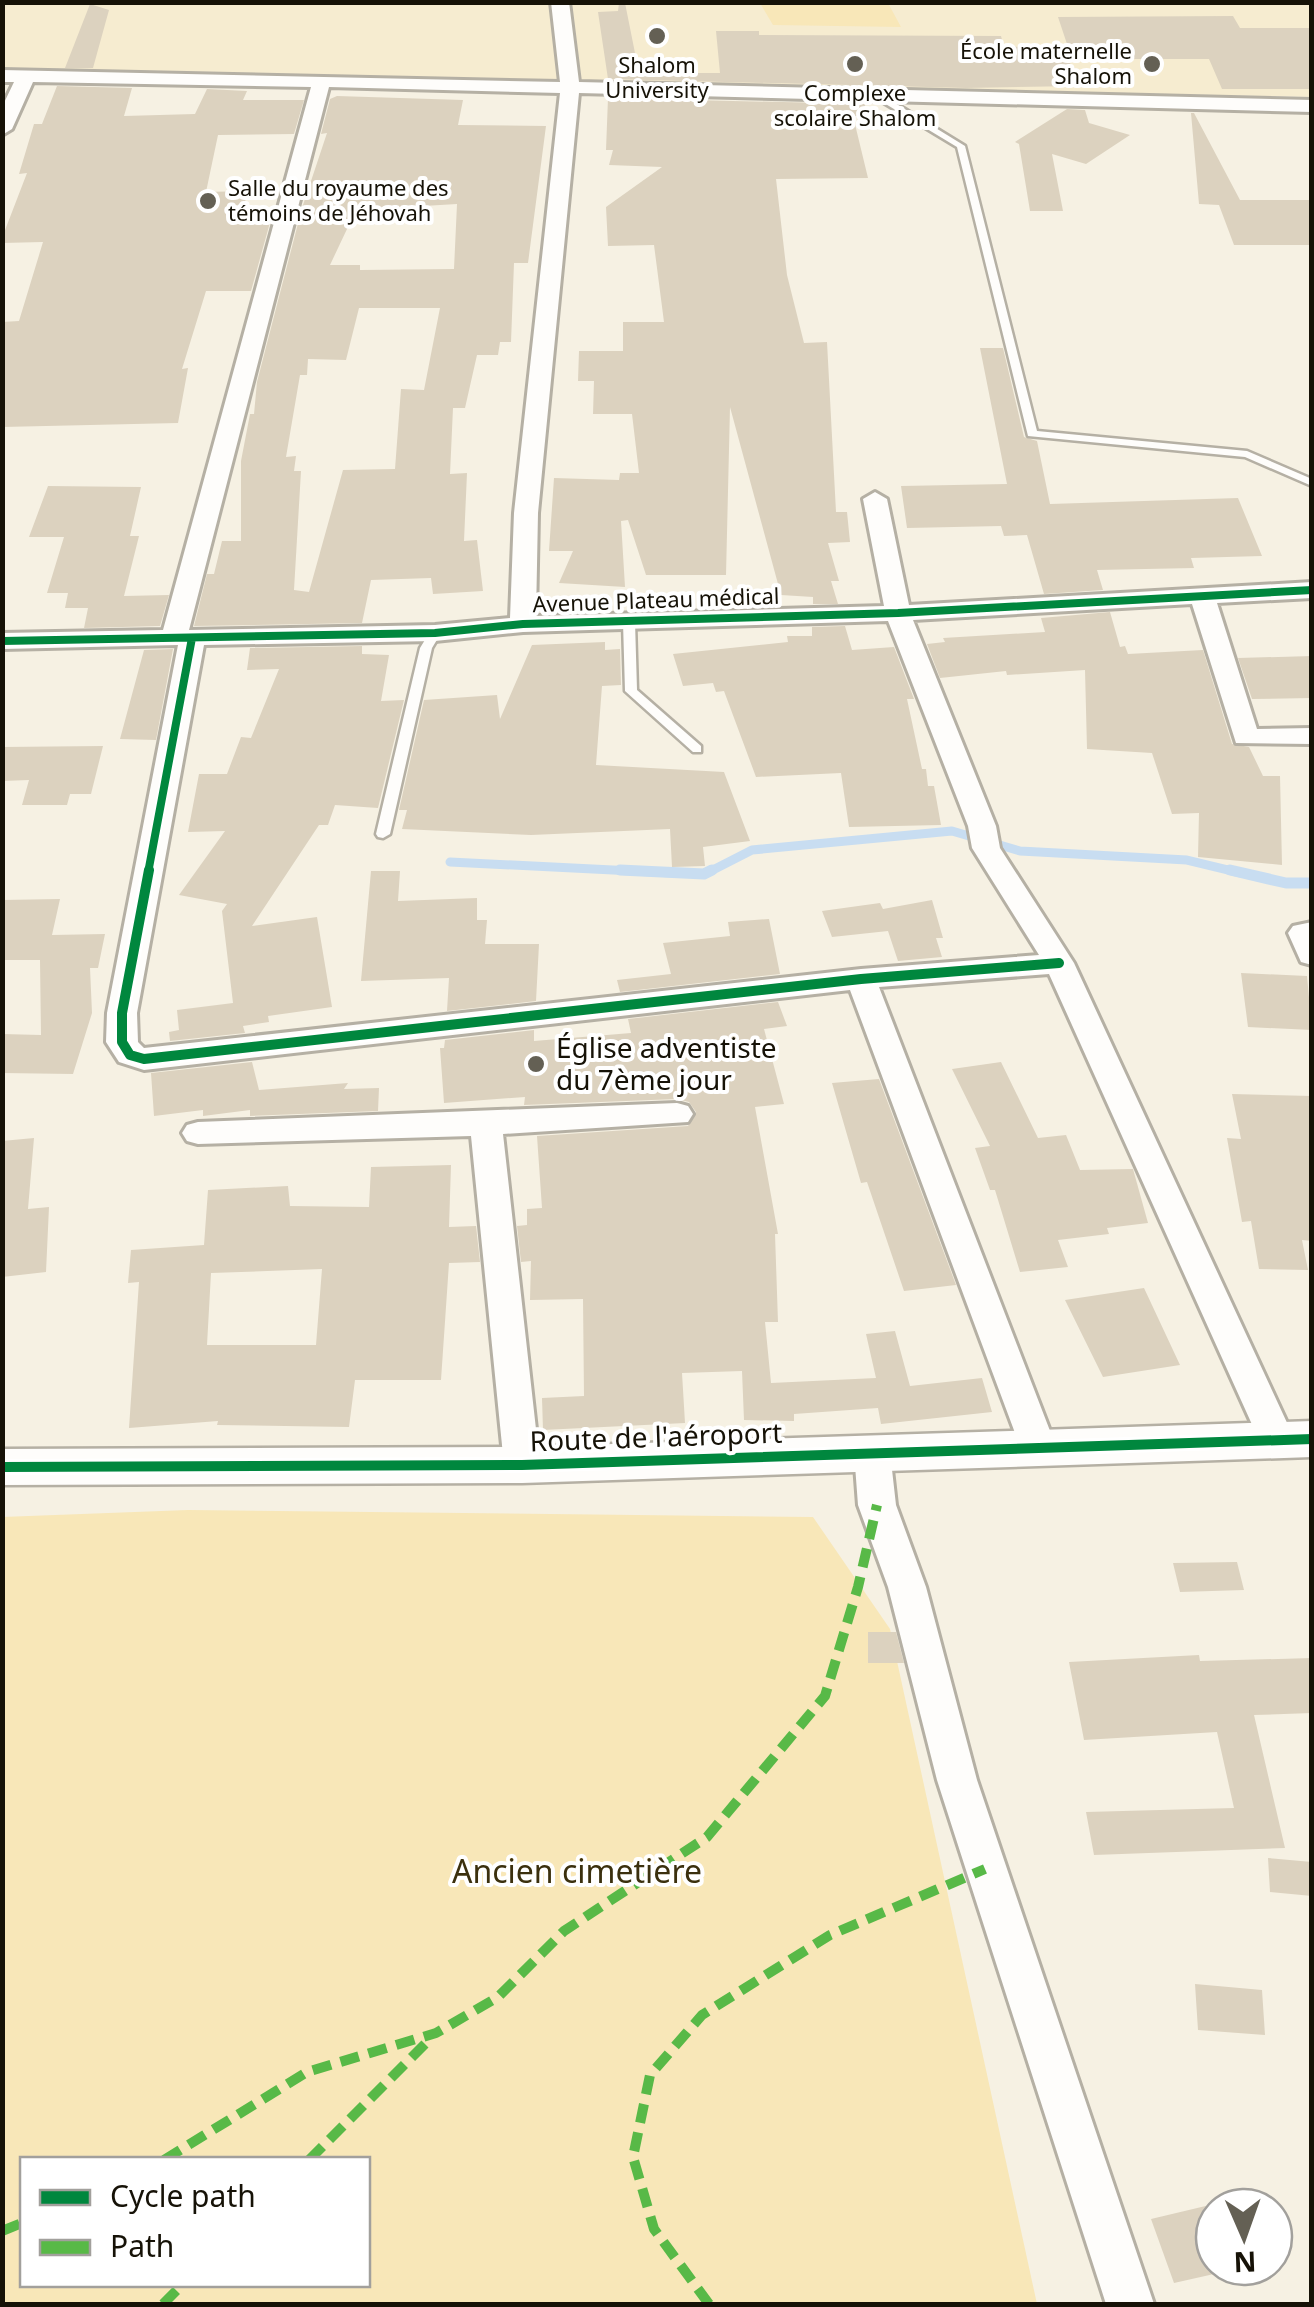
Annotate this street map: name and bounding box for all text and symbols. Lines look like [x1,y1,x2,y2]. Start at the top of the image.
marker: Shalom University [646,25,668,47]
place label: École maternelle Shalom [960,35,1132,90]
place label: Shalom University [605,49,709,104]
marker: Complexe scolaire Shalom [844,53,866,75]
marker: École maternelle Shalom [1141,53,1163,75]
place label: Complexe scolaire Shalom [774,77,936,132]
place label: Salle du royaume des témoins de Jéhovah [228,172,449,227]
marker: Salle du royaume des témoins de Jéhovah [197,190,219,212]
street label: Avenue Plateau médical [532,580,780,618]
place label: Église adventiste du 7ème jour [556,1028,777,1098]
marker: Église adventiste du 7ème jour [525,1053,547,1075]
street label: Route de l'aéroport [529,1413,783,1459]
park label: Ancien cimetière [452,1849,702,1892]
legend [20,2157,370,2287]
text: Cycle path [110,2175,256,2216]
north arrow [1194,2187,1294,2287]
text: Path [110,2225,174,2266]
text: N [1233,2244,1257,2282]

